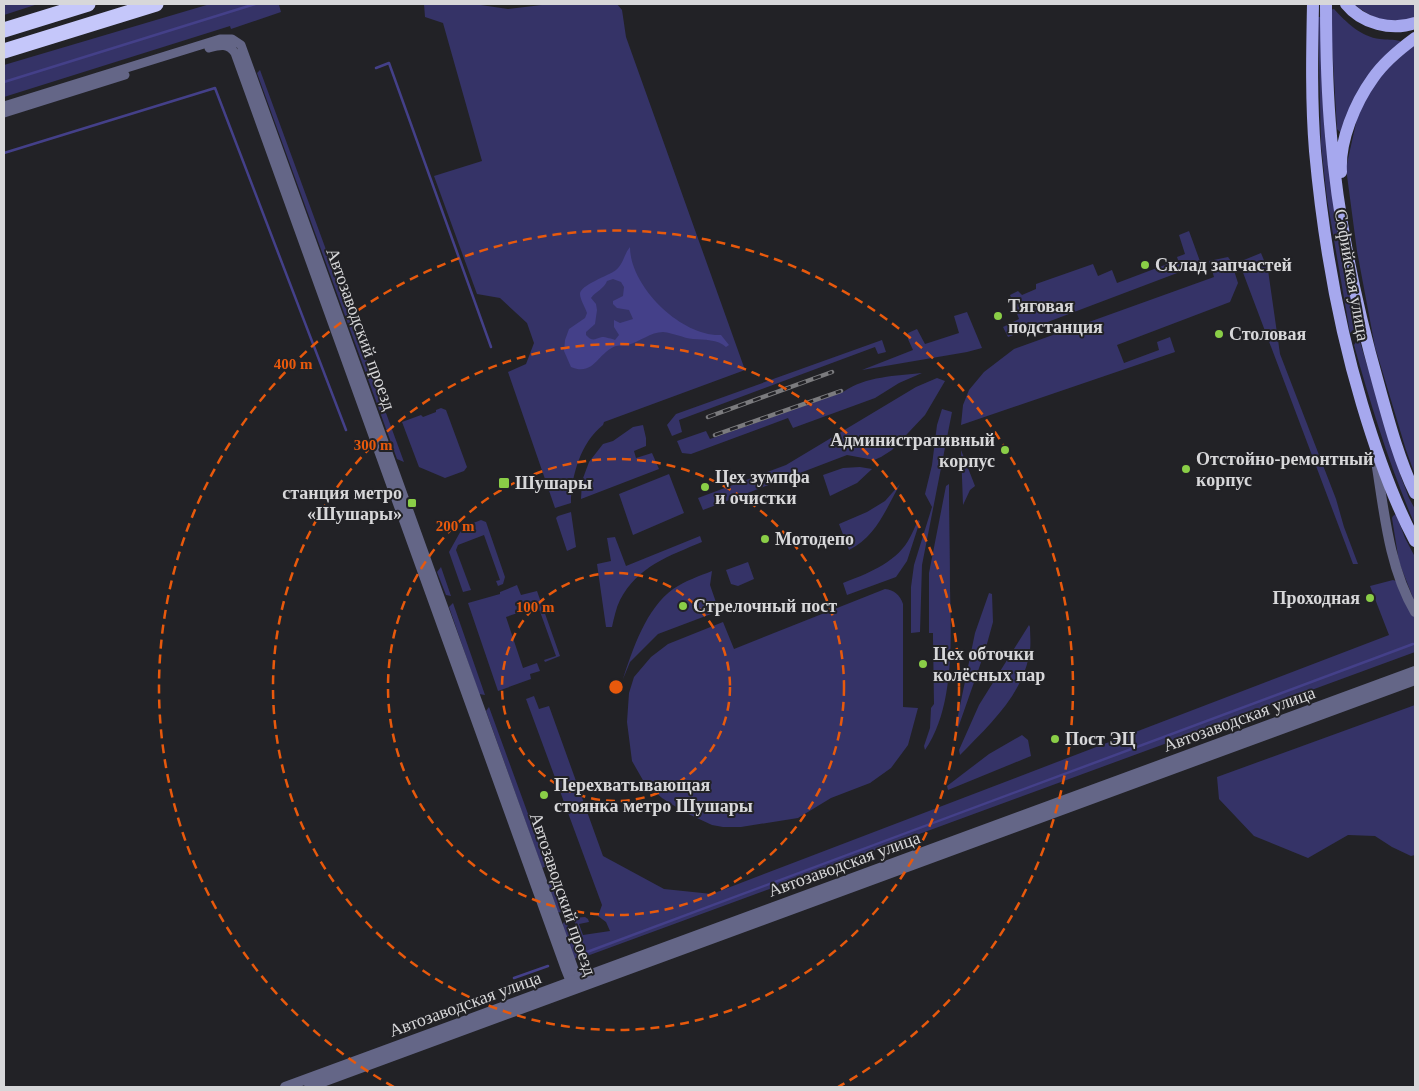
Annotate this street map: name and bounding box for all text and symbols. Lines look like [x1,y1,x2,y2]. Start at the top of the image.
street label: Софийская улица [1331,207,1373,343]
street label: Автозаводский проезд [322,245,400,413]
place label: Склад запчастей [1155,255,1292,275]
marker: Склад запчастей [1139,259,1151,271]
place label: Тяговая подстанция [1008,296,1103,337]
marker: Тяговая подстанция [992,310,1004,322]
place label: Столовая [1229,324,1307,344]
marker: Столовая [1213,328,1225,340]
text: 400 m [274,356,313,372]
place label: Административный корпус [830,430,995,471]
text: 300 m [354,437,393,453]
marker: Административный корпус [999,444,1011,456]
place label: Отстойно-ремонтный корпус [1196,449,1373,490]
marker: Отстойно-ремонтный корпус [1180,463,1192,475]
place label: Цех зумпфа и очистки [715,467,810,508]
place label: Шушары [515,473,592,493]
marker: Шушары [497,476,511,490]
marker: Цех зумпфа и очистки [699,481,711,493]
place label: станция метро «Шушары» [282,483,402,524]
marker: станция метро «Шушары» [406,497,418,509]
text: 200 m [436,518,475,534]
place label: Мотодепо [775,529,854,549]
marker: Мотодепо [759,533,771,545]
place label: Проходная [1272,588,1360,608]
marker: Проходная [1364,592,1376,604]
place label: Стрелочный пост [693,596,837,616]
text: 100 m [516,599,555,615]
marker: Стрелочный пост [677,600,689,612]
place label: Цех обточки колёсных пар [933,644,1045,685]
marker: Цех обточки колёсных пар [917,658,929,670]
centre of rings [607,678,625,696]
street label: Автозаводская улица [1160,682,1318,756]
place label: Пост ЭЦ [1065,729,1136,749]
marker: Пост ЭЦ [1049,733,1061,745]
place label: Перехватывающая стоянка метро Шушары [554,775,753,816]
marker: Перехватывающая стоянка метро Шушары [538,789,550,801]
street label: Автозаводский проезд [526,810,600,978]
street label: Автозаводская улица [765,827,923,901]
street label: Автозаводская улица [386,967,544,1041]

